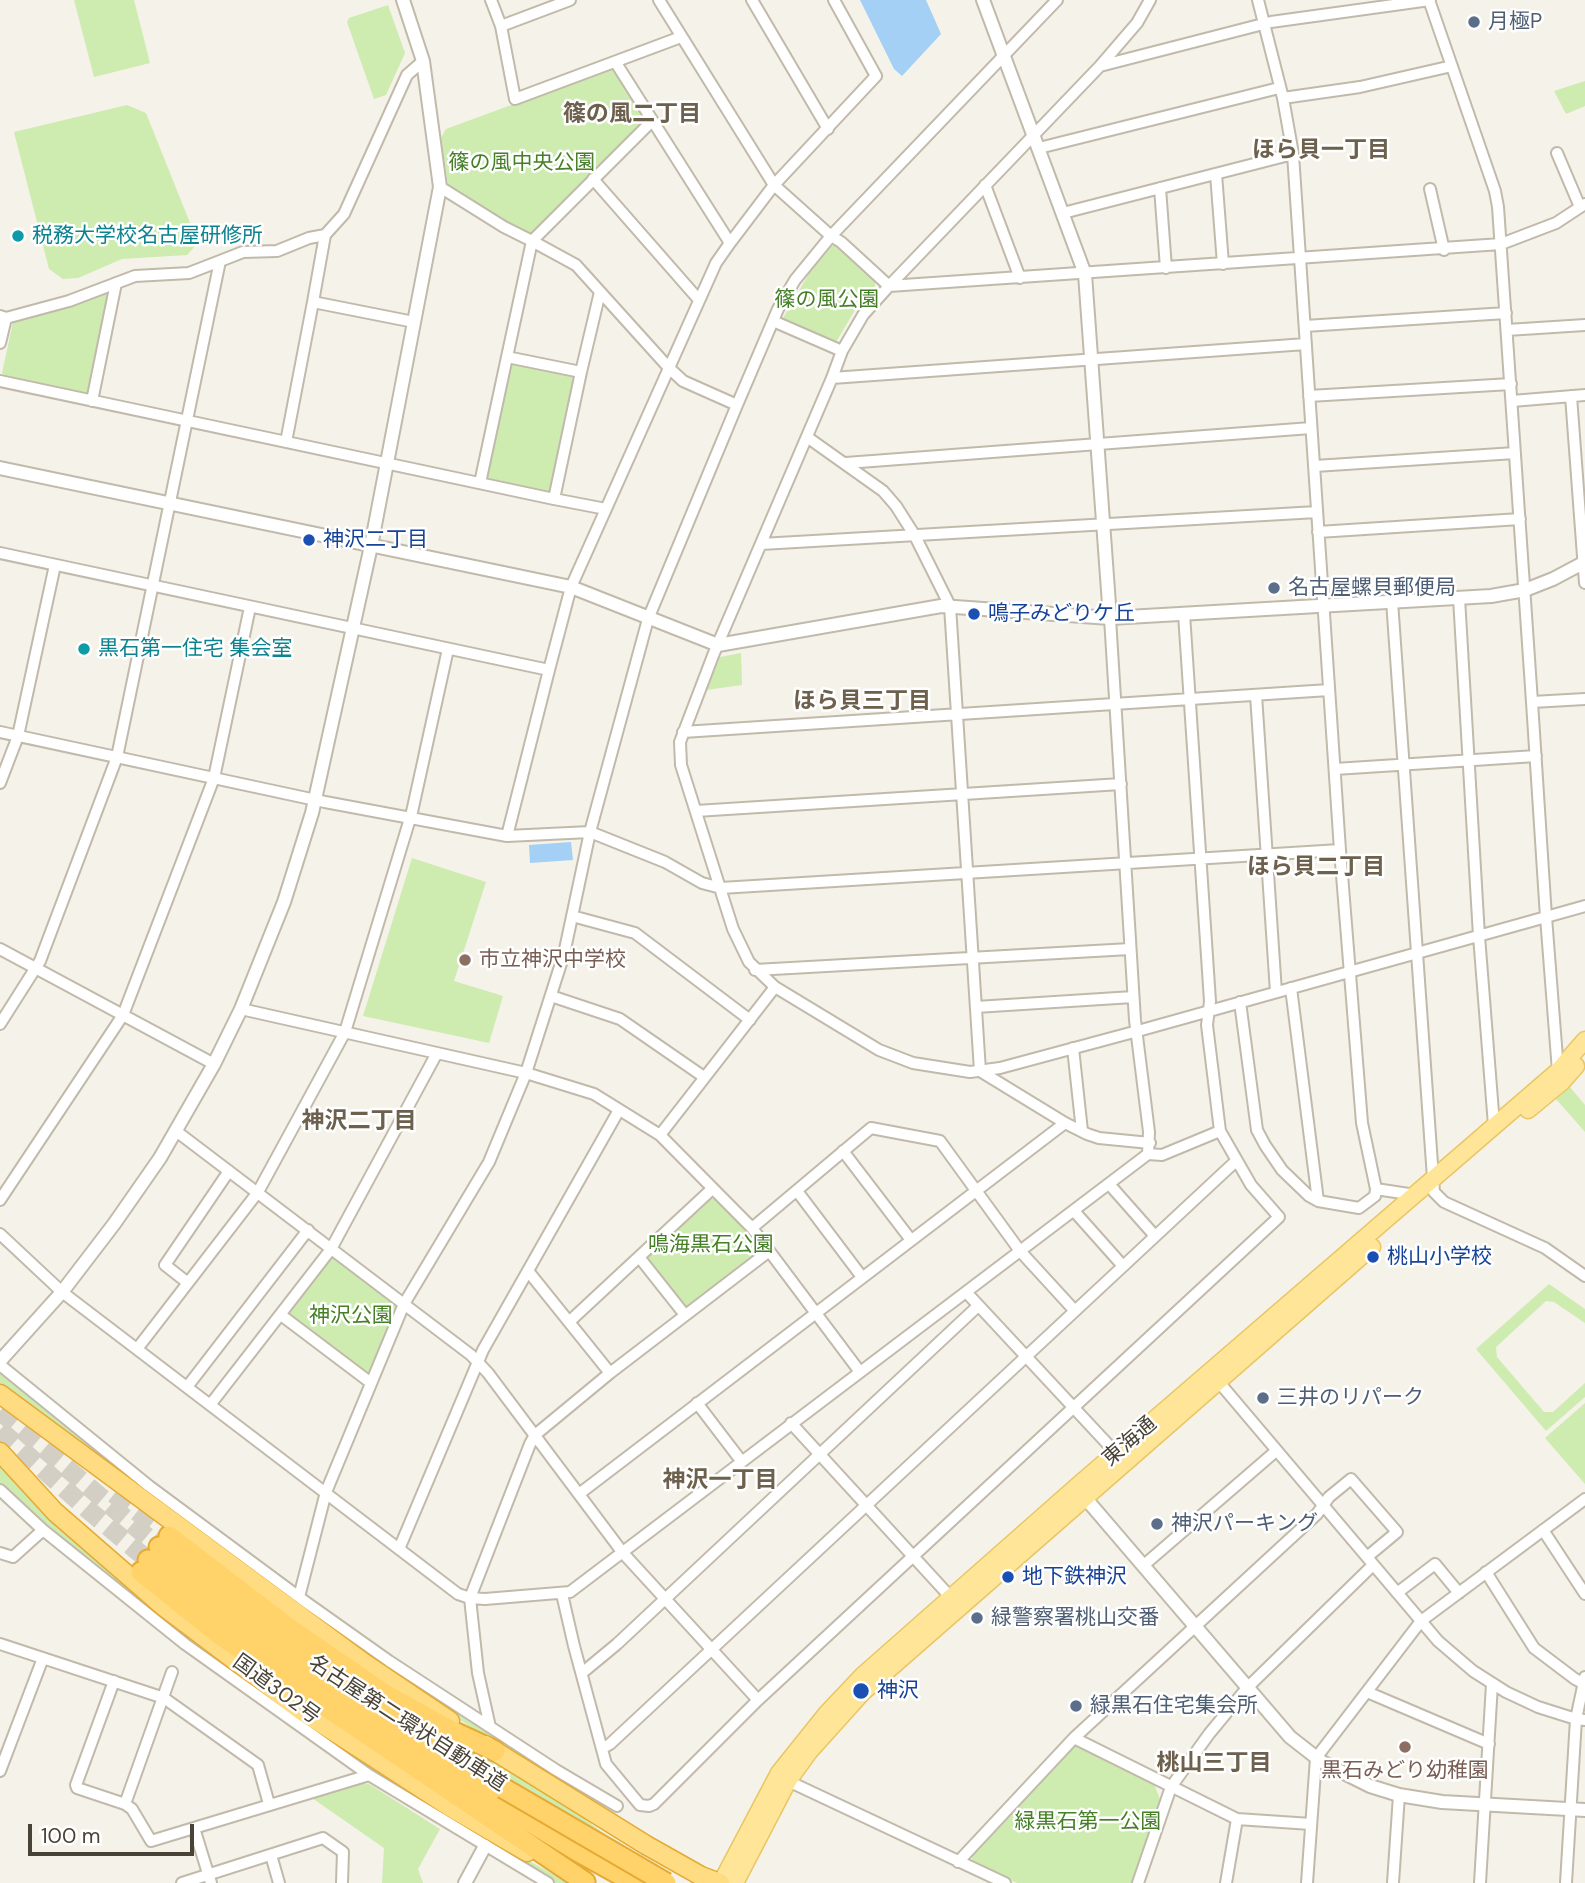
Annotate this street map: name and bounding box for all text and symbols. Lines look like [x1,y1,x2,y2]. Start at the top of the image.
place label: 月極P [1488,9,1542,35]
marker: 月極P [1466,14,1482,30]
district label: 篠の風二丁目 [563,101,701,129]
district label: ほら貝一丁目 [1252,137,1390,165]
park label: 篠の風中央公園 [449,150,595,176]
place label: 税務大学校名古屋研修所 [32,223,263,249]
marker: 税務大学校名古屋研修所 [10,228,26,244]
park label: 篠の風公園 [775,287,879,313]
place label: 神沢二丁目 [323,527,428,553]
marker: 神沢二丁目 [301,532,317,548]
place label: 名古屋螺貝郵便局 [1288,575,1456,601]
marker: 名古屋螺貝郵便局 [1266,580,1282,596]
place label: 鳴子みどりケ丘 [988,601,1135,627]
marker: 鳴子みどりケ丘 [966,606,982,622]
place label: 黒石第一住宅 集会室 [98,636,293,662]
marker: 黒石第一住宅 集会室 [76,641,92,657]
district label: ほら貝三丁目 [793,688,931,716]
district label: ほら貝二丁目 [1247,854,1385,882]
place label: 市立神沢中学校 [479,947,626,973]
marker: 市立神沢中学校 [457,952,473,968]
district label: 神沢二丁目 [302,1108,416,1136]
park label: 鳴海黒石公園 [648,1232,774,1258]
place label: 桃山小学校 [1387,1244,1492,1270]
marker: 桃山小学校 [1365,1249,1381,1265]
park label: 神沢公園 [309,1303,393,1329]
place label: 三井のリパーク [1277,1385,1424,1411]
marker: 三井のリパーク [1255,1390,1271,1406]
street label: 東海通 [1098,1412,1162,1472]
district label: 神沢一丁目 [663,1467,777,1495]
place label: 神沢パーキング [1171,1511,1318,1537]
marker: 神沢パーキング [1149,1516,1165,1532]
place label: 地下鉄神沢 [1022,1564,1127,1590]
marker: 地下鉄神沢 [1000,1569,1016,1585]
place label: 緑警察署桃山交番 [991,1605,1159,1631]
marker: 緑警察署桃山交番 [969,1610,985,1626]
street label: 国道302号 [227,1650,325,1730]
street label: 名古屋第二環状自動車道 [303,1651,511,1797]
place label: 神沢 [877,1678,919,1704]
marker: 神沢 [851,1681,871,1701]
place label: 緑黒石住宅集会所 [1090,1693,1258,1719]
marker: 緑黒石住宅集会所 [1068,1698,1084,1714]
marker: 黒石みどり幼稚園 [1397,1739,1413,1755]
district label: 桃山三丁目 [1157,1750,1271,1778]
place label: 黒石みどり幼稚園 [1321,1758,1489,1784]
park label: 緑黒石第一公園 [1015,1809,1161,1835]
scale bar [32,1810,198,1854]
text: 100 m [41,1822,101,1850]

